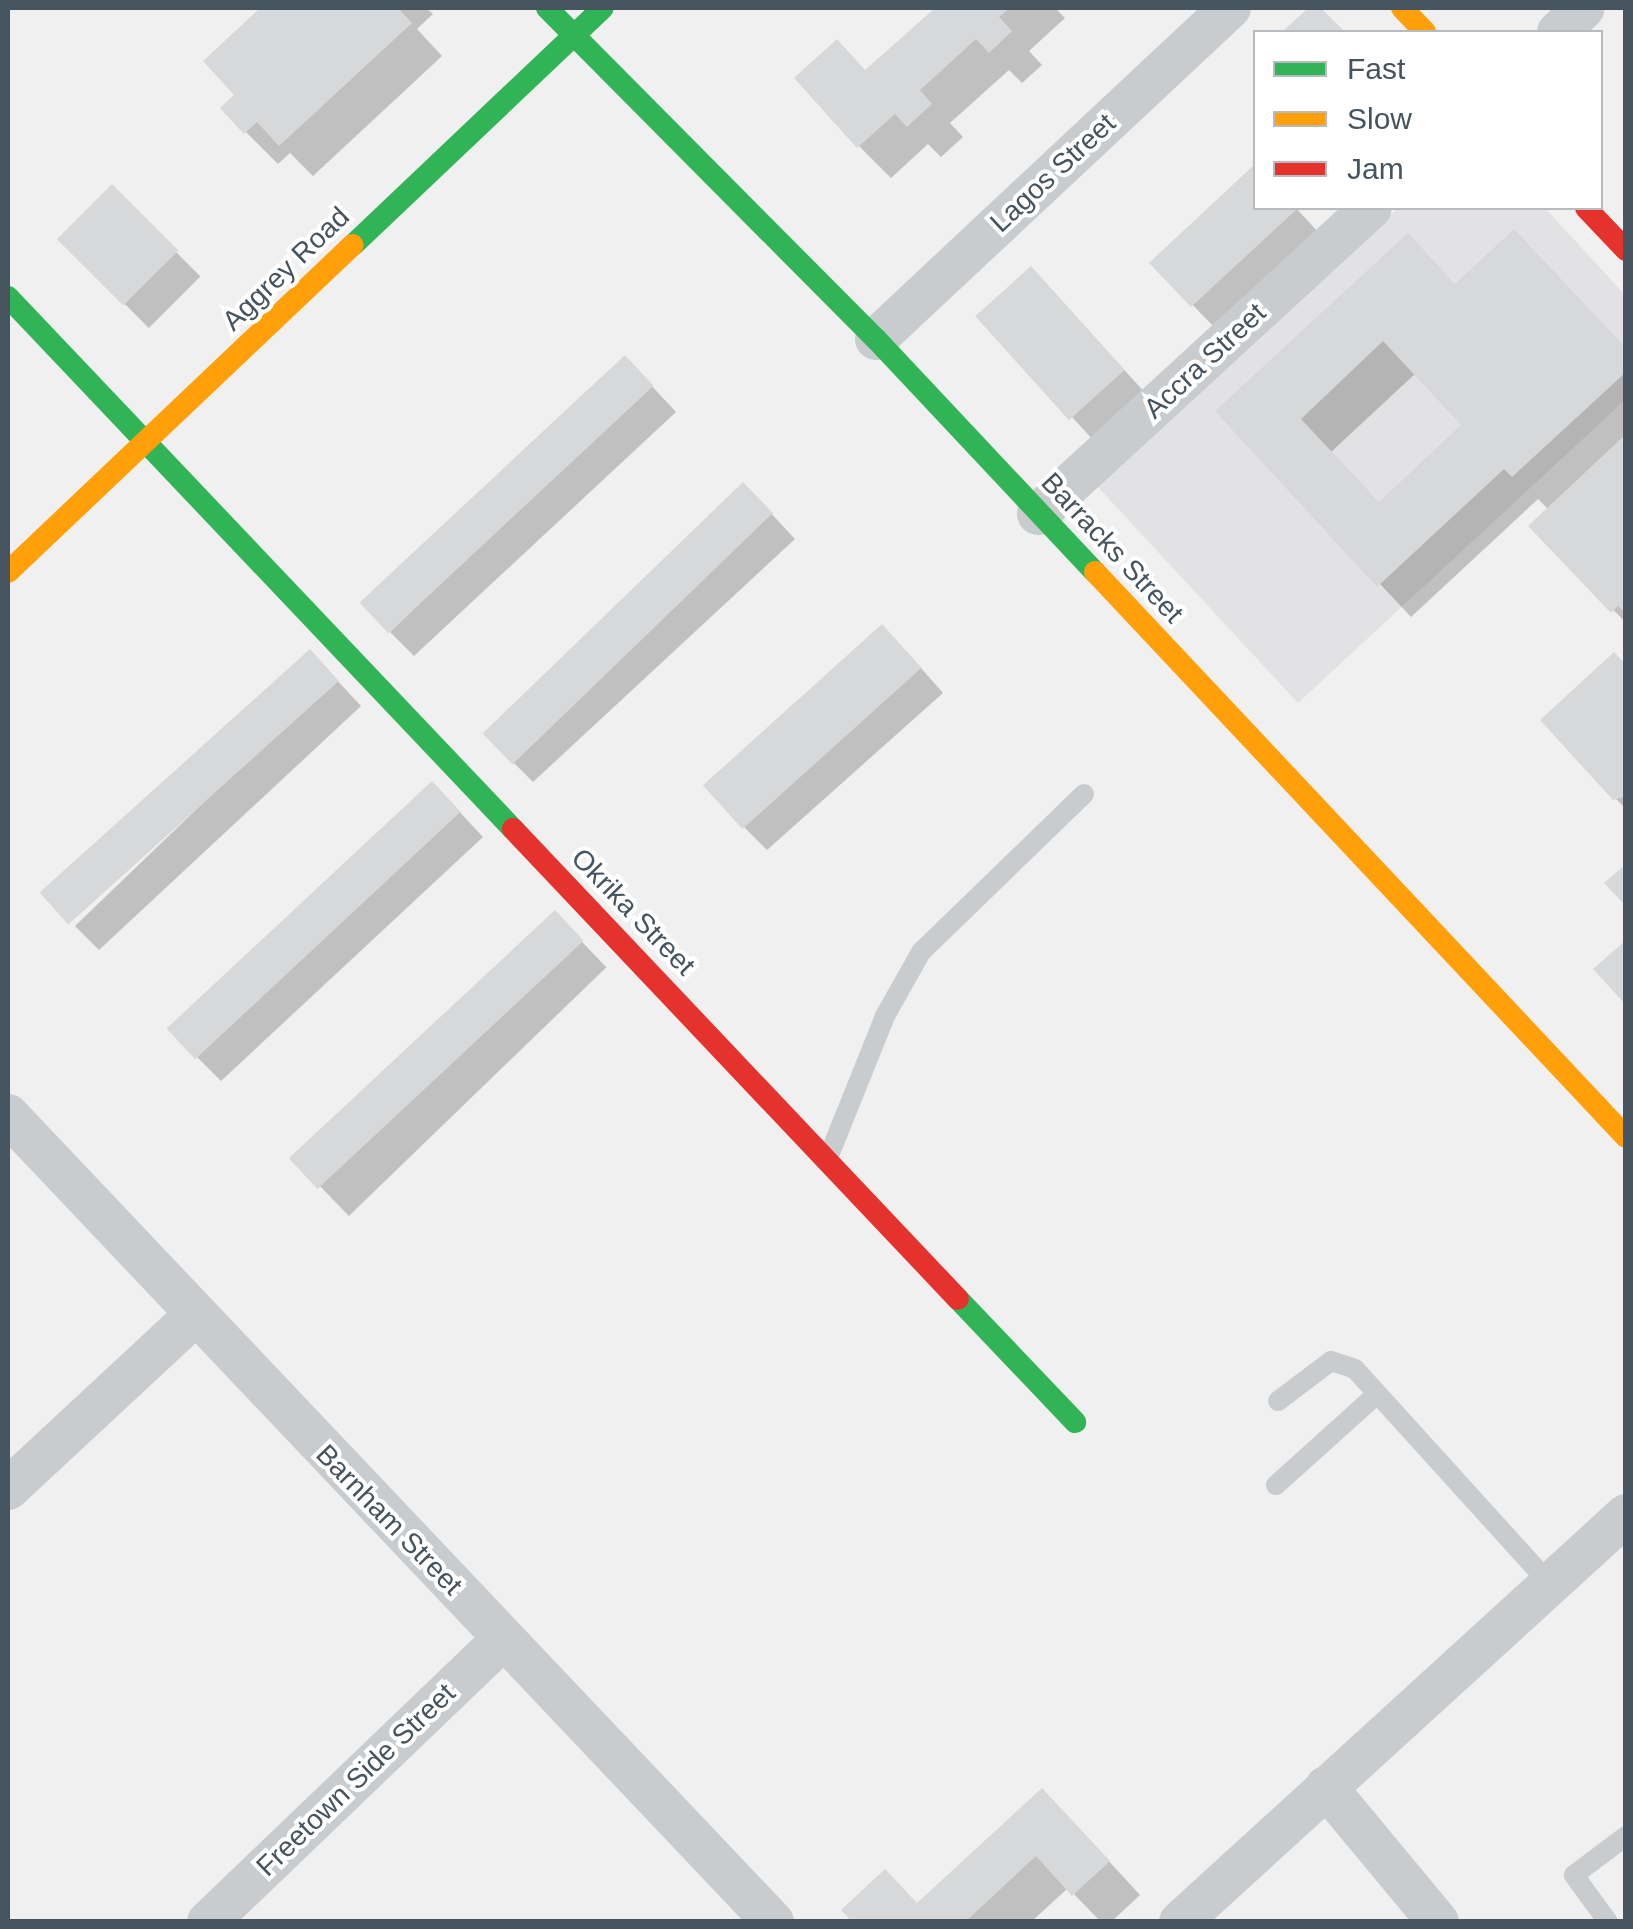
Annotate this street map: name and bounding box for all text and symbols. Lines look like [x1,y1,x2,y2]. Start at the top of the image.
legend [1253,30,1603,210]
text: Fast [1347,52,1405,85]
text: Slow [1347,102,1412,135]
street label: Lagos Street [983,107,1123,239]
text: Jam [1347,152,1404,185]
street label: Aggrey Road [216,200,356,338]
street label: Accra Street [1137,296,1273,426]
street label: Barracks Street [1034,466,1190,630]
street label: Okrika Street [564,842,702,982]
street label: Barnham Street [309,1438,469,1602]
street label: Freetown Side Street [250,1677,462,1883]

